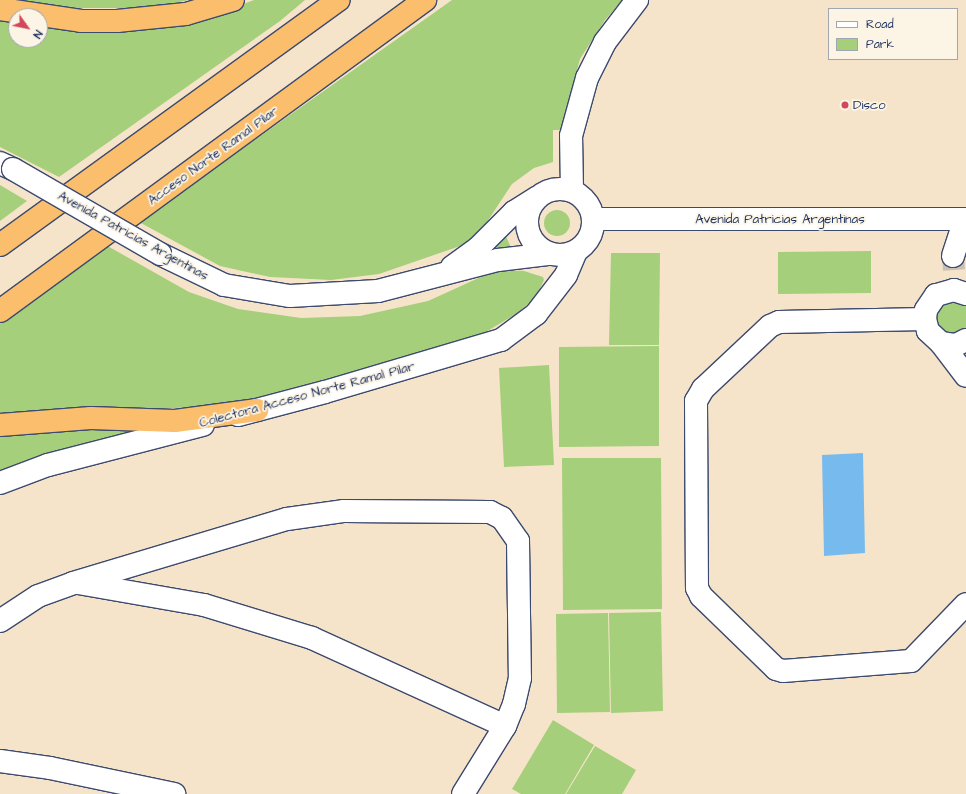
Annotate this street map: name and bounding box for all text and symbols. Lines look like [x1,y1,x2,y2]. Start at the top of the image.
north arrow [8,8,48,48]
legend [828,8,958,60]
text: Road [866,16,894,33]
text: N [29,27,46,41]
text: Park [866,36,894,53]
place label: Disco [853,97,885,113]
marker: Disco [840,100,850,110]
street label: Acceso Norte Ramal Pilar [145,104,281,208]
street label: Avenida Patricias Argentinas [55,188,211,284]
street label: Avenida Patricias Argentinas [695,211,865,227]
street label: Colectora Acceso Norte Ramal Pilar [198,359,416,431]

